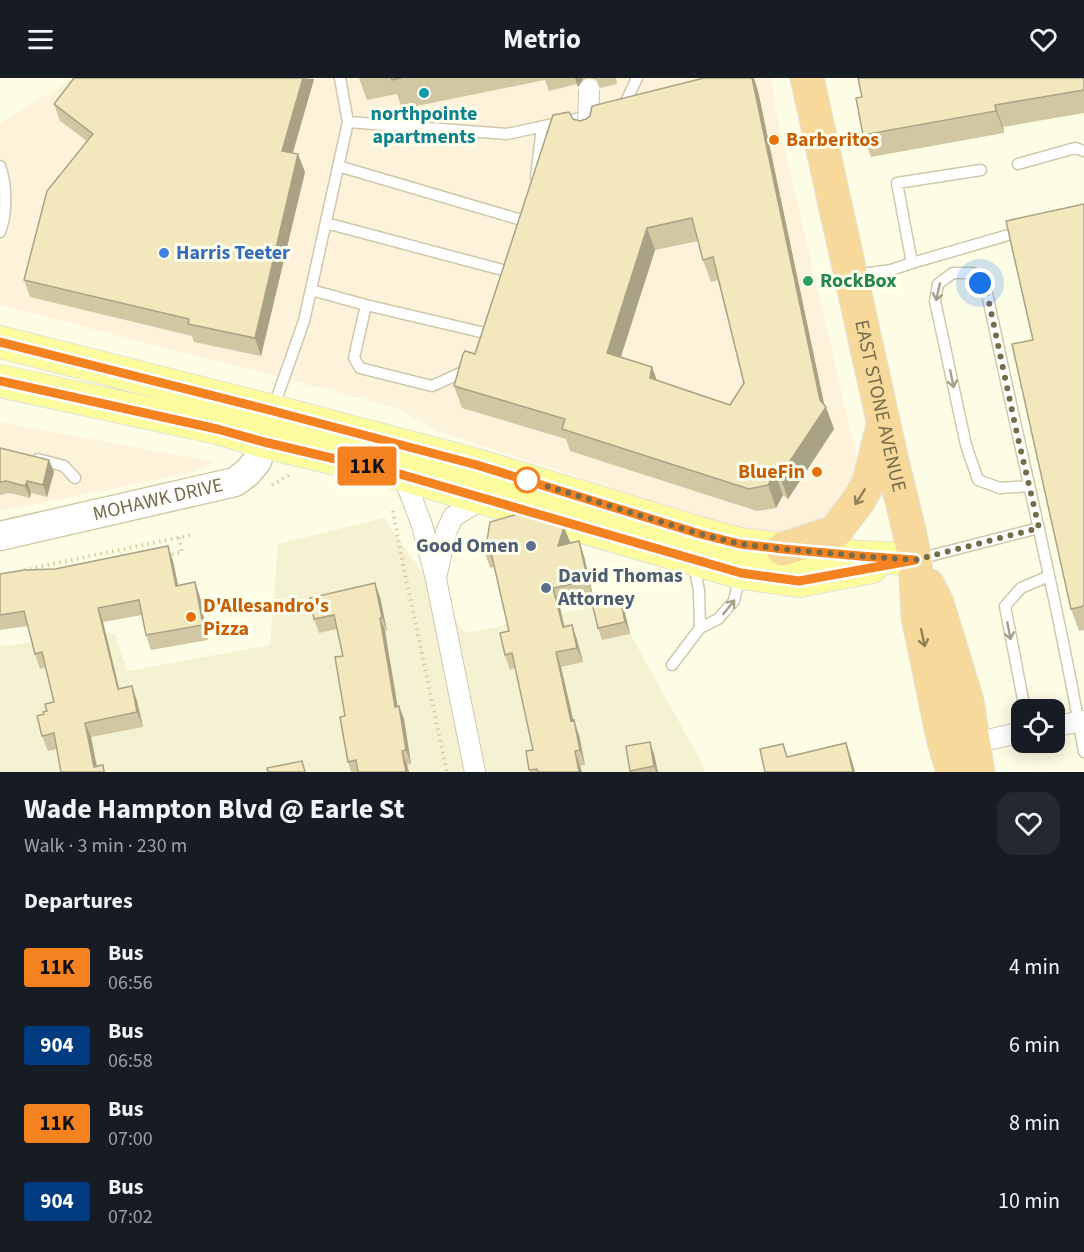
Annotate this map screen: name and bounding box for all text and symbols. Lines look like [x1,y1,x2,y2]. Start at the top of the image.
text: Metrio [503,20,581,59]
icon: menu [24,23,57,56]
icon: heart [1027,23,1060,56]
marker: northpointe apartments [417,86,431,100]
place label: northpointe apartments [371,100,477,151]
place label: Barberitos [786,126,879,154]
marker: Barberitos [767,133,781,147]
place label: Harris Teeter [176,239,290,267]
marker: Harris Teeter [157,246,171,260]
place label: RockBox [820,267,896,295]
your location [965,268,995,298]
marker: RockBox [801,274,815,288]
one-way arrow [931,283,942,302]
street label: EAST STONE AVENUE [847,317,913,495]
one-way arrow [947,368,958,388]
line badge: 11K [332,446,401,486]
text: 11K [349,451,385,481]
place label: BlueFin [738,458,805,486]
marker: BlueFin [810,465,824,479]
unlabelled marker [514,467,540,493]
street label: MOHAWK DRIVE [90,471,226,528]
one-way arrow [853,488,865,505]
place label: Good Omen [416,532,519,560]
marker: Good Omen [524,539,538,553]
place label: David Thomas Attorney [557,562,683,613]
marker: David Thomas Attorney [539,581,553,595]
place label: D'Allesandro's Pizza [203,592,329,643]
one-way arrow [722,599,735,615]
marker: D'Allesandro's Pizza [184,610,198,624]
one-way arrow [1004,620,1015,640]
one-way arrow [918,628,929,648]
map controls [1011,699,1065,753]
button: locate [1011,699,1065,753]
text: Wade Hampton Blvd @ Earle St [24,789,404,829]
button: heart [997,792,1060,855]
text: Walk · 3 min · 230 m [24,832,187,860]
text: Departures [24,885,133,917]
text: Bus [108,937,144,969]
text: 4 min [1009,951,1060,983]
text: 11K [39,952,75,982]
text: 06:56 [108,969,153,997]
text: Bus [108,1015,144,1047]
text: 6 min [1009,1029,1060,1061]
text: 904 [40,1030,74,1060]
text: 06:58 [108,1047,153,1075]
text: Bus [108,1093,144,1125]
text: 8 min [1009,1107,1060,1139]
text: 11K [39,1108,75,1138]
text: 07:00 [108,1125,153,1153]
text: Bus [108,1171,144,1203]
text: 10 min [998,1185,1060,1217]
text: 904 [40,1186,74,1216]
text: 07:02 [108,1203,153,1231]

